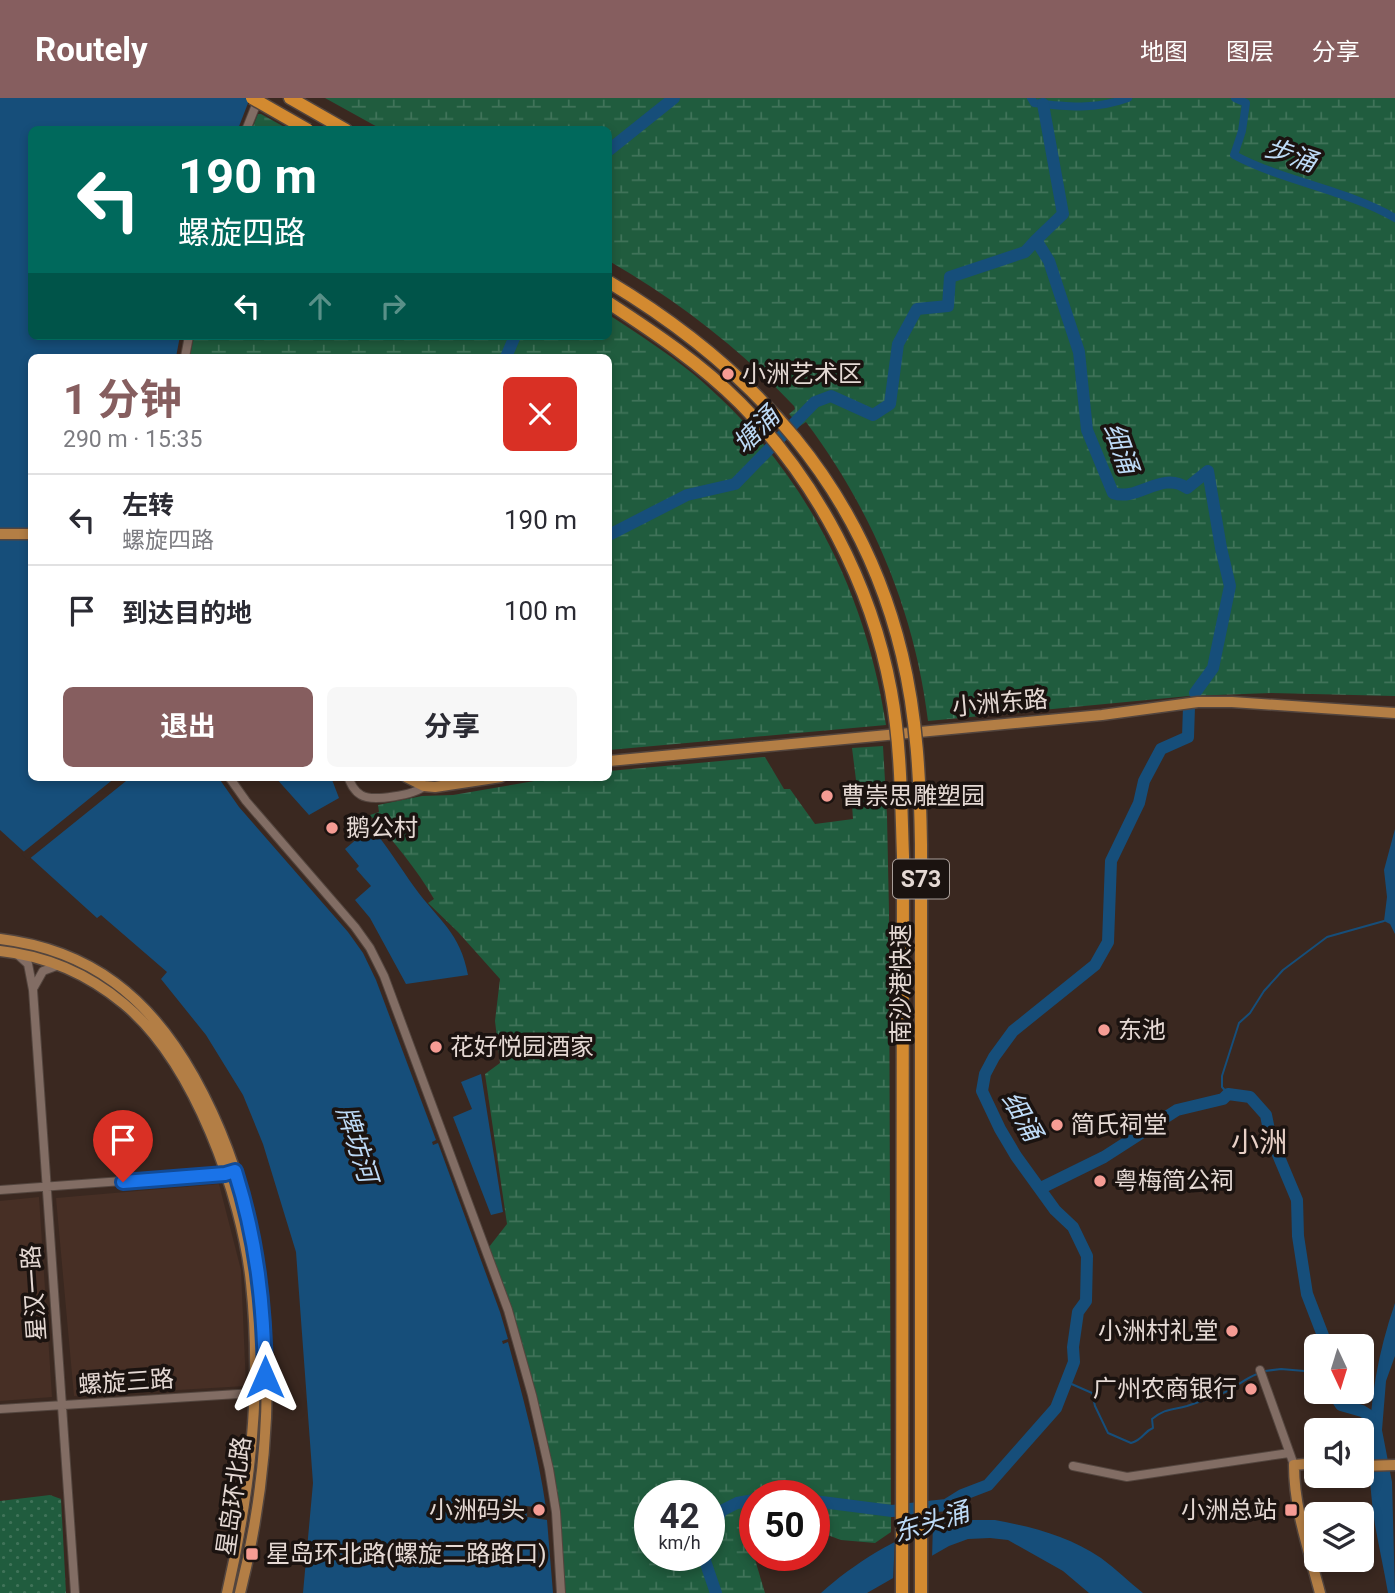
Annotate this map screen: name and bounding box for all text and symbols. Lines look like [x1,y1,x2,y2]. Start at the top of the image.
text: Routely [35,30,148,69]
text: 地图 [1140,38,1188,66]
text: 图层 [1226,38,1274,66]
text: 分享 [1312,38,1360,66]
water label: 步涌 [1262,132,1323,179]
text: 190 m [178,148,317,205]
icon: left [63,154,154,245]
text: 螺旋四路 [178,214,306,252]
icon: left [228,287,266,325]
icon: ahead [301,287,339,325]
icon: right [374,287,412,325]
place label: 小洲艺术区 [742,360,862,388]
marker: 小洲艺术区 [720,366,736,382]
text: 1 分钟 [63,375,182,424]
button: close [503,377,577,451]
water label: 塘涌 [727,399,787,459]
water label: 细涌 [1098,418,1145,480]
text: 290 m · 15:35 [63,426,202,453]
text: 左转 [122,490,174,520]
icon: left [63,501,101,539]
text: 190 m [504,505,577,535]
text: 螺旋四路 [122,527,214,554]
icon: arrive [63,592,101,630]
text: 100 m [504,596,577,626]
text: 到达目的地 [122,598,252,628]
street label: 小洲东路 [951,685,1049,721]
button: 退出 [63,687,313,767]
button: 分享 [327,687,577,767]
place label: 曹崇思雕塑园 [841,782,985,810]
marker: 曹崇思雕塑园 [819,788,835,804]
place label: 鹅公村 [346,814,418,842]
marker: 鹅公村 [324,820,340,836]
road number: S73 [893,860,949,898]
street label: 南沙港快速 [887,924,915,1044]
place label: 东池 [1118,1016,1166,1044]
marker: 东池 [1096,1022,1112,1038]
place label: 花好悦园酒家 [450,1033,594,1061]
marker: 花好悦园酒家 [428,1039,444,1055]
water label: 细涌 [996,1086,1049,1149]
water label: 牌坊河 [331,1102,385,1190]
pin [93,1110,153,1182]
place label: 简氏祠堂 [1071,1111,1167,1139]
marker: 简氏祠堂 [1049,1117,1065,1133]
icon: arrive [104,1121,142,1159]
district label: 小洲 [1231,1126,1287,1159]
place label: 粤梅简公祠 [1114,1167,1234,1195]
marker: 粤梅简公祠 [1092,1173,1108,1189]
street label: 星汉一路 [17,1244,51,1342]
place label: 小洲村礼堂 [1098,1317,1218,1345]
marker: 小洲村礼堂 [1224,1323,1240,1339]
north arrow [1304,1334,1374,1404]
map controls [1304,1334,1374,1572]
position arrow [228,1340,302,1414]
street label: 螺旋三路 [77,1365,175,1399]
place label: 广州农商银行 [1093,1375,1237,1403]
marker: 广州农商银行 [1243,1381,1259,1397]
button: sound [1304,1418,1374,1488]
street label: 星岛环北路 [212,1435,256,1557]
speed limit sign: 50 [739,1480,830,1571]
water label: 东头涌 [889,1495,976,1548]
place label: 小洲码头 [429,1496,525,1524]
text: 42 [659,1496,700,1537]
place label: 小洲总站 [1181,1496,1277,1524]
marker: 小洲码头 [531,1502,547,1518]
marker: 小洲总站 [1283,1502,1299,1518]
button: layers [1304,1502,1374,1572]
text: km/h [658,1532,701,1553]
place label: 星岛环北路(螺旋二路路口) [266,1540,547,1568]
marker: 星岛环北路(螺旋二路路口) [244,1546,260,1562]

